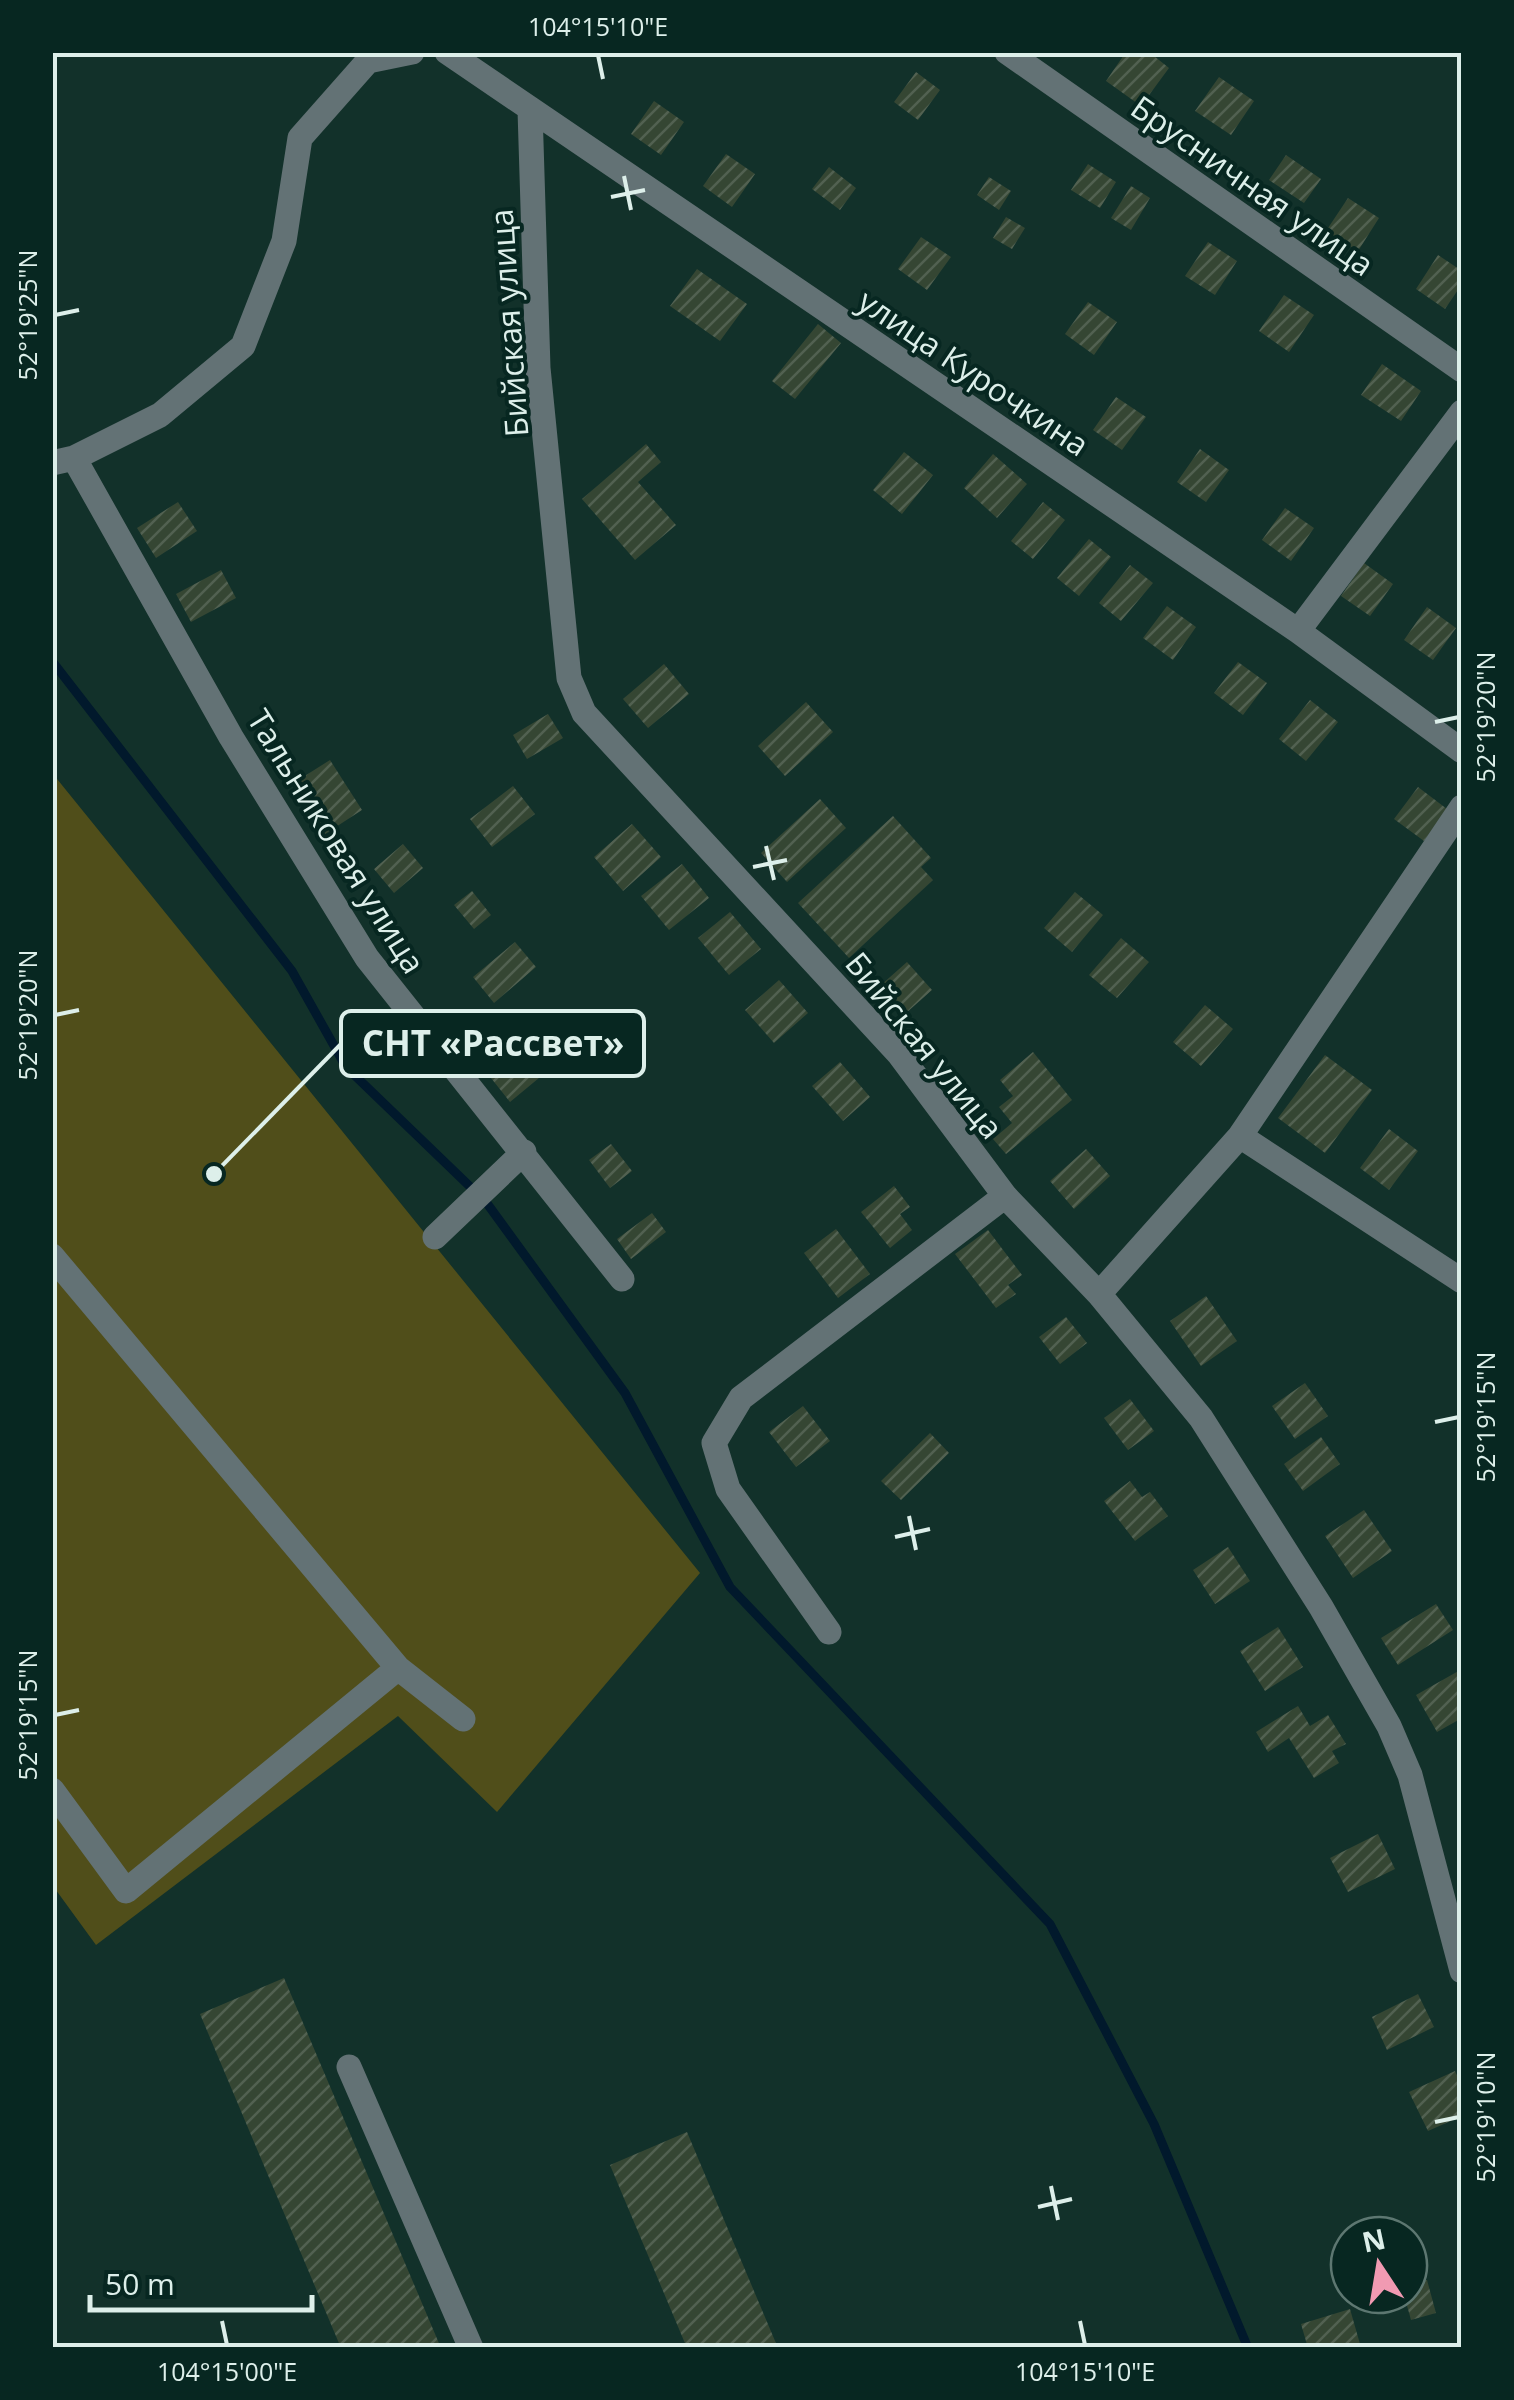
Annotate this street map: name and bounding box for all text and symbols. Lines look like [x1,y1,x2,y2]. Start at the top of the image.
text: 104°15'10"E [528,9,668,43]
street label: Брусничная улица [1123,85,1383,285]
street label: Бийская улица [479,208,537,438]
text: 52°19'25"N [10,250,44,380]
street label: улица Курочкина [850,279,1098,465]
text: 52°19'20"N [1468,652,1502,782]
street label: Тальниковая улица [238,701,436,981]
street label: Бийская улица [836,943,1014,1147]
text: 52°19'20"N [10,950,44,1080]
callout: СНТ «Рассвет» [341,1011,644,1076]
text: СНТ «Рассвет» [362,1019,624,1066]
text: 52°19'15"N [1468,1352,1502,1482]
text: 52°19'15"N [10,1650,44,1780]
text: 52°19'10"N [1468,2052,1502,2182]
north arrow [1329,2215,1429,2315]
text: N [1359,2219,1389,2261]
scale bar [90,2250,312,2312]
text: 50 m [105,2263,175,2304]
text: 104°15'00"E [157,2354,297,2388]
text: 104°15'10"E [1015,2354,1155,2388]

